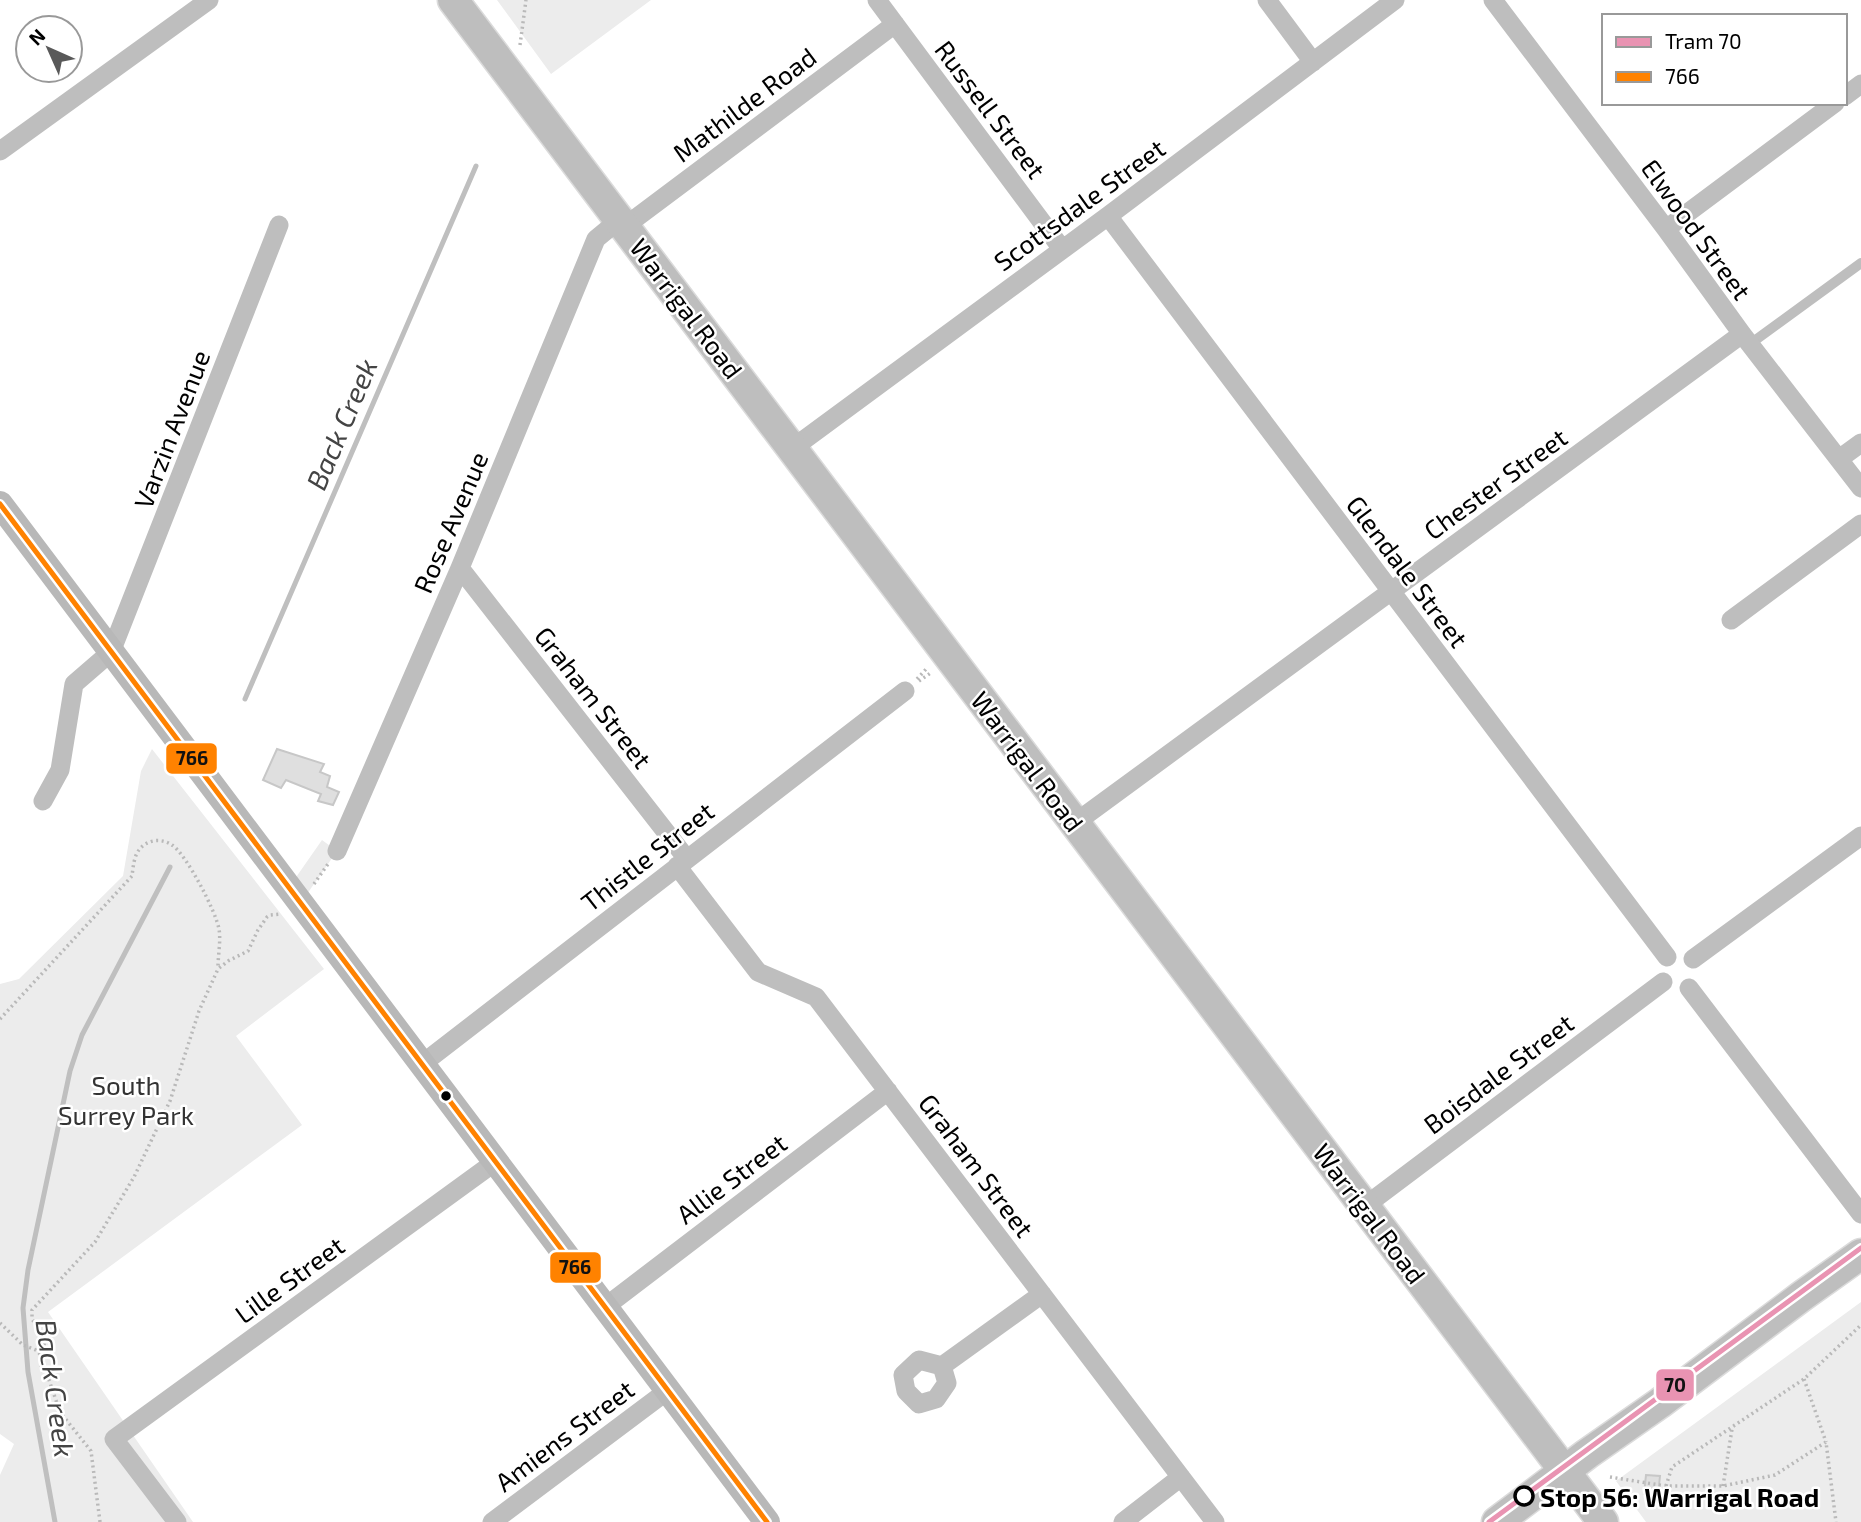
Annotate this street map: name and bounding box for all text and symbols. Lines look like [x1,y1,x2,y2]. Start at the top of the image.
north arrow [14,14,84,84]
legend [1602,14,1847,105]
text: N [24,24,50,50]
text: Tram 70 [1665,28,1742,53]
street label: Russell Street [929,34,1053,184]
street label: Mathilde Road [666,40,822,168]
text: 766 [1665,63,1700,88]
street label: Scottsdale Street [987,132,1171,276]
street label: Elwood Street [1636,153,1758,305]
street label: Warrigal Road [624,232,750,384]
street label: Varzin Avenue [127,346,215,512]
water label: Back Creek [298,353,384,495]
street label: Chester Street [1418,421,1573,545]
street label: Rose Avenue [406,447,494,597]
street label: Glendale Street [1341,489,1475,653]
street label: Graham Street [529,620,659,774]
street label: Warrigal Road [965,685,1091,837]
line badge: 766 [165,742,218,775]
text: 766 [176,746,208,769]
street label: Thistle Street [575,795,719,917]
street label: Boisdale Street [1417,1007,1579,1139]
park label: South Surrey Park [58,1069,194,1130]
street label: Graham Street [913,1087,1041,1243]
unlabelled marker [439,1089,453,1103]
street label: Allie Street [670,1126,792,1230]
street label: Warrigal Road [1307,1137,1433,1289]
street label: Lille Street [228,1229,350,1329]
line badge: 766 [549,1251,602,1284]
text: 766 [559,1255,591,1278]
water label: Back Creek [29,1317,83,1459]
line badge: 70 [1655,1368,1695,1402]
street label: Amiens Street [488,1373,640,1497]
text: 70 [1664,1373,1686,1396]
place label: Stop 56: Warrigal Road [1540,1481,1819,1512]
marker: Stop 56: Warrigal Road [1514,1486,1534,1506]

